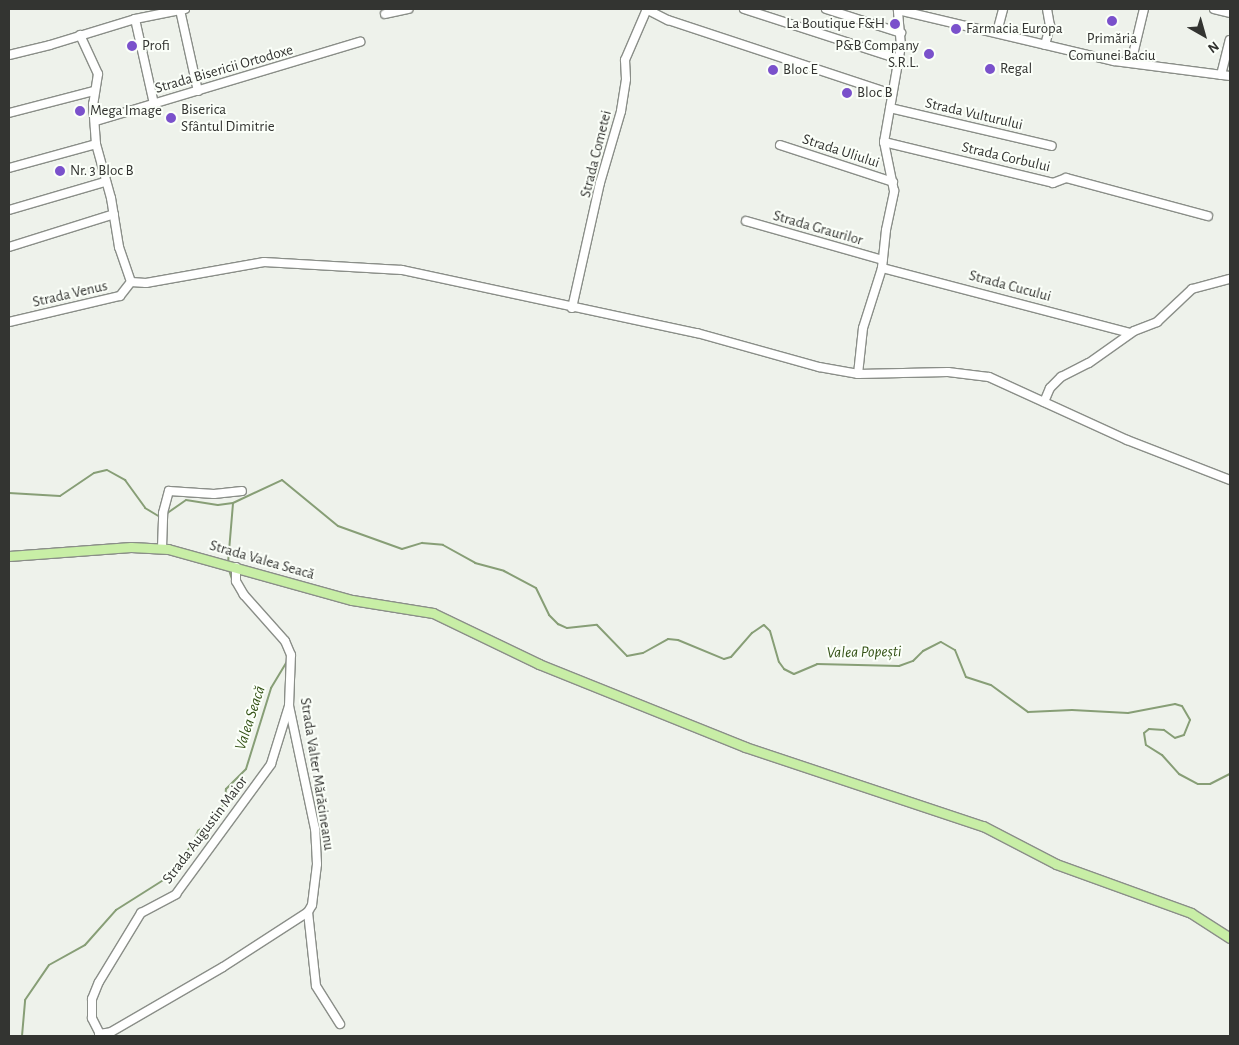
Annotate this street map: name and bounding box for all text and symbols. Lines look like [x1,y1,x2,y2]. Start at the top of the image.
north arrow [1179,10,1229,60]
place label: La Boutique F&H [786,15,885,33]
marker: Primăria Comunei Baciu [1106,15,1118,27]
marker: La Boutique F&H [889,18,901,30]
place label: Farmacia Europa [966,20,1063,38]
marker: Farmacia Europa [950,23,962,35]
place label: Primăria Comunei Baciu [1069,29,1155,64]
place label: P&B Company S.R.L. [835,36,919,71]
place label: Profi [142,37,170,55]
text: N [1205,38,1221,55]
marker: Profi [126,40,138,52]
street label: Strada Bisericii Ortodoxe [153,41,295,97]
marker: P&B Company S.R.L. [923,48,935,60]
place label: Regal [1000,60,1032,78]
place label: Bloc E [783,61,818,79]
marker: Regal [984,63,996,75]
marker: Bloc E [767,64,779,76]
place label: Bloc B [857,84,892,102]
marker: Bloc B [841,87,853,99]
street label: Strada Vulturului [924,94,1024,134]
place label: Biserica Sfântul Dimitrie [181,100,275,135]
place label: Mega Image [90,102,162,120]
marker: Mega Image [74,105,86,117]
street label: Strada Cometei [576,108,616,200]
marker: Biserica Sfântul Dimitrie [165,112,177,124]
street label: Strada Uliului [800,130,882,172]
street label: Strada Corbului [960,138,1052,176]
place label: Nr. 3 Bloc B [70,162,134,180]
marker: Nr. 3 Bloc B [54,165,66,177]
street label: Strada Graurilor [771,207,865,249]
street label: Strada Cucului [967,266,1053,306]
street label: Strada Venus [31,277,109,311]
street label: Strada Valea Seacă [207,536,317,584]
water label: Valea Popești [826,642,902,662]
water label: Valea Seacă [231,683,269,753]
street label: Strada Valter Mărăcineanu [296,697,338,851]
street label: Strada Augustin Maior [159,773,251,887]

